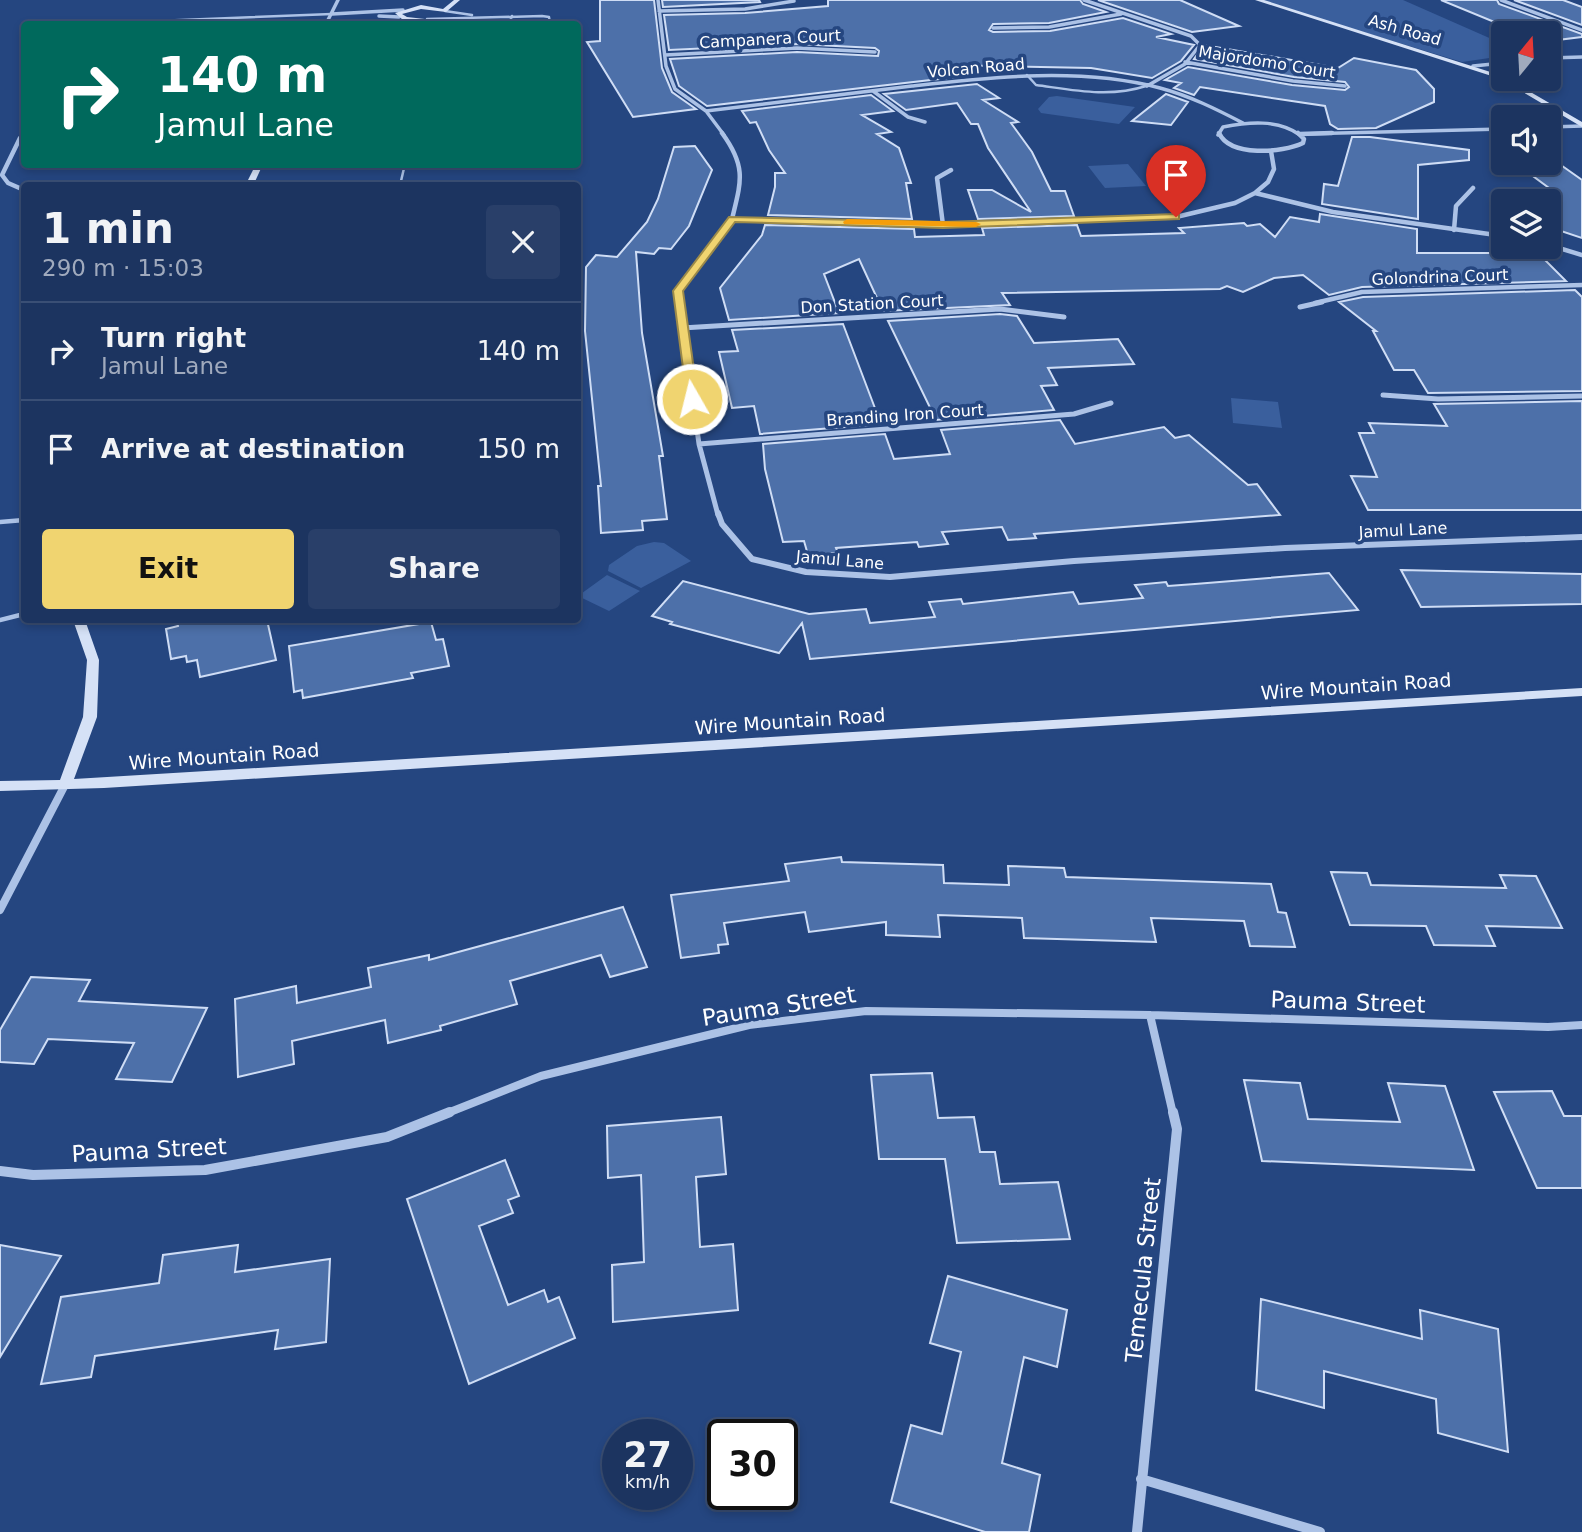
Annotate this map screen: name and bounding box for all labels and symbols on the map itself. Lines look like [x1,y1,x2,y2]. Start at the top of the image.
street label: Ash Road [1366,11,1444,49]
north arrow [1491,21,1561,91]
street label: Campanera Court [699,26,841,52]
street label: Majordomo Court [1197,42,1337,82]
street label: Volcan Road [926,54,1026,82]
pin [1146,145,1206,217]
street label: Golondrina Court [1371,265,1509,289]
street label: Don Station Court [800,291,944,317]
position arrow [655,362,729,436]
street label: Branding Iron Court [826,400,984,430]
street label: Jamul Lane [1357,518,1448,542]
street label: Jamul Lane [794,547,885,573]
street label: Wire Mountain Road [1260,668,1452,704]
street label: Wire Mountain Road [694,703,886,739]
street label: Wire Mountain Road [128,738,320,774]
street label: Pauma Street [700,981,858,1031]
street label: Pauma Street [1270,986,1426,1018]
street label: Pauma Street [71,1133,227,1167]
street label: Temecula Street [1120,1176,1166,1365]
speed limit sign: 30 [707,1419,798,1510]

